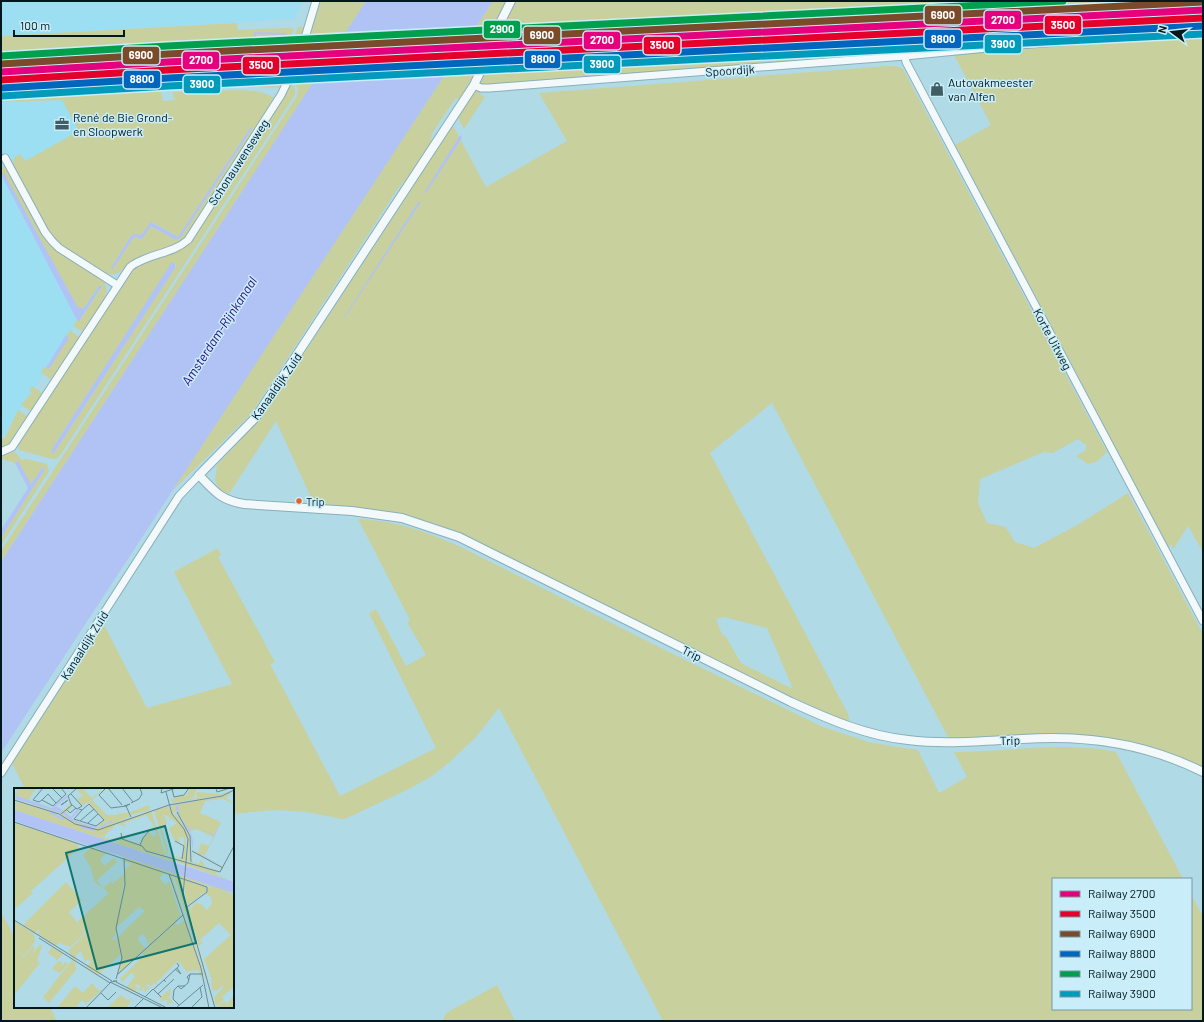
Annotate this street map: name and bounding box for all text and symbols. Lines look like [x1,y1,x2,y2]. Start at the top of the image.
line badge: 6900 [924,5,962,25]
text: 6900 [931,8,955,21]
line badge: 2700 [984,10,1022,30]
scale bar [14,12,124,38]
north arrow [1152,12,1192,52]
text: 2700 [991,13,1015,26]
line badge: 3500 [1044,15,1082,35]
text: 100 m [20,18,50,32]
text: 3500 [1051,18,1075,31]
line badge: 2900 [483,20,521,39]
text: 2900 [490,22,514,35]
text: N [1155,24,1169,35]
line badge: 6900 [523,26,561,45]
text: 6900 [530,28,554,41]
line badge: 8800 [924,29,962,49]
line badge: 2700 [583,31,621,50]
text: 8800 [931,32,955,45]
text: 2700 [590,33,614,46]
line badge: 3900 [984,34,1022,54]
line badge: 3500 [643,36,681,55]
text: 3900 [991,37,1015,50]
text: 3500 [650,38,674,51]
line badge: 6900 [122,46,160,65]
text: 6900 [129,48,153,61]
line badge: 8800 [524,50,561,69]
line badge: 2700 [182,51,220,70]
text: 8800 [531,52,555,65]
text: 2700 [189,53,213,66]
line badge: 3900 [583,55,621,74]
line badge: 3500 [242,56,280,75]
text: 3900 [590,57,614,70]
text: 3500 [249,58,273,71]
street label: Spoordijk [705,61,755,79]
line badge: 8800 [123,70,161,89]
text: 8800 [130,72,154,85]
line badge: 3900 [183,75,221,94]
place label: Autovakmeester van Alfen [948,75,1034,103]
text: 3900 [190,77,214,90]
shop icon: Autovakmeester van Alfen [929,81,945,97]
place label: René de Bie Grond- en Sloopwerk [73,110,173,138]
office icon: René de Bie Grond- en Sloopwerk [54,116,70,132]
street label: Schonauwenseweg [205,116,271,208]
water label: Amsterdam-Rijnkanaal [178,274,260,388]
street label: Korte Uitweg [1031,306,1075,372]
street label: Kanaaldijk Zuid [248,350,304,422]
place label: Trip [306,495,325,508]
marker: Trip [294,496,304,506]
street label: Kanaaldijk Zuid [57,608,111,682]
street label: Trip [680,642,704,664]
street label: Trip [1000,733,1020,747]
inset map [14,788,234,1008]
legend [1052,878,1192,1010]
text: Railway 2700 [1088,886,1155,900]
text: Railway 3500 [1088,906,1156,920]
text: Railway 6900 [1088,926,1156,940]
text: Railway 8800 [1088,946,1156,960]
text: Railway 2900 [1088,966,1156,980]
text: Railway 3900 [1088,986,1156,1000]

